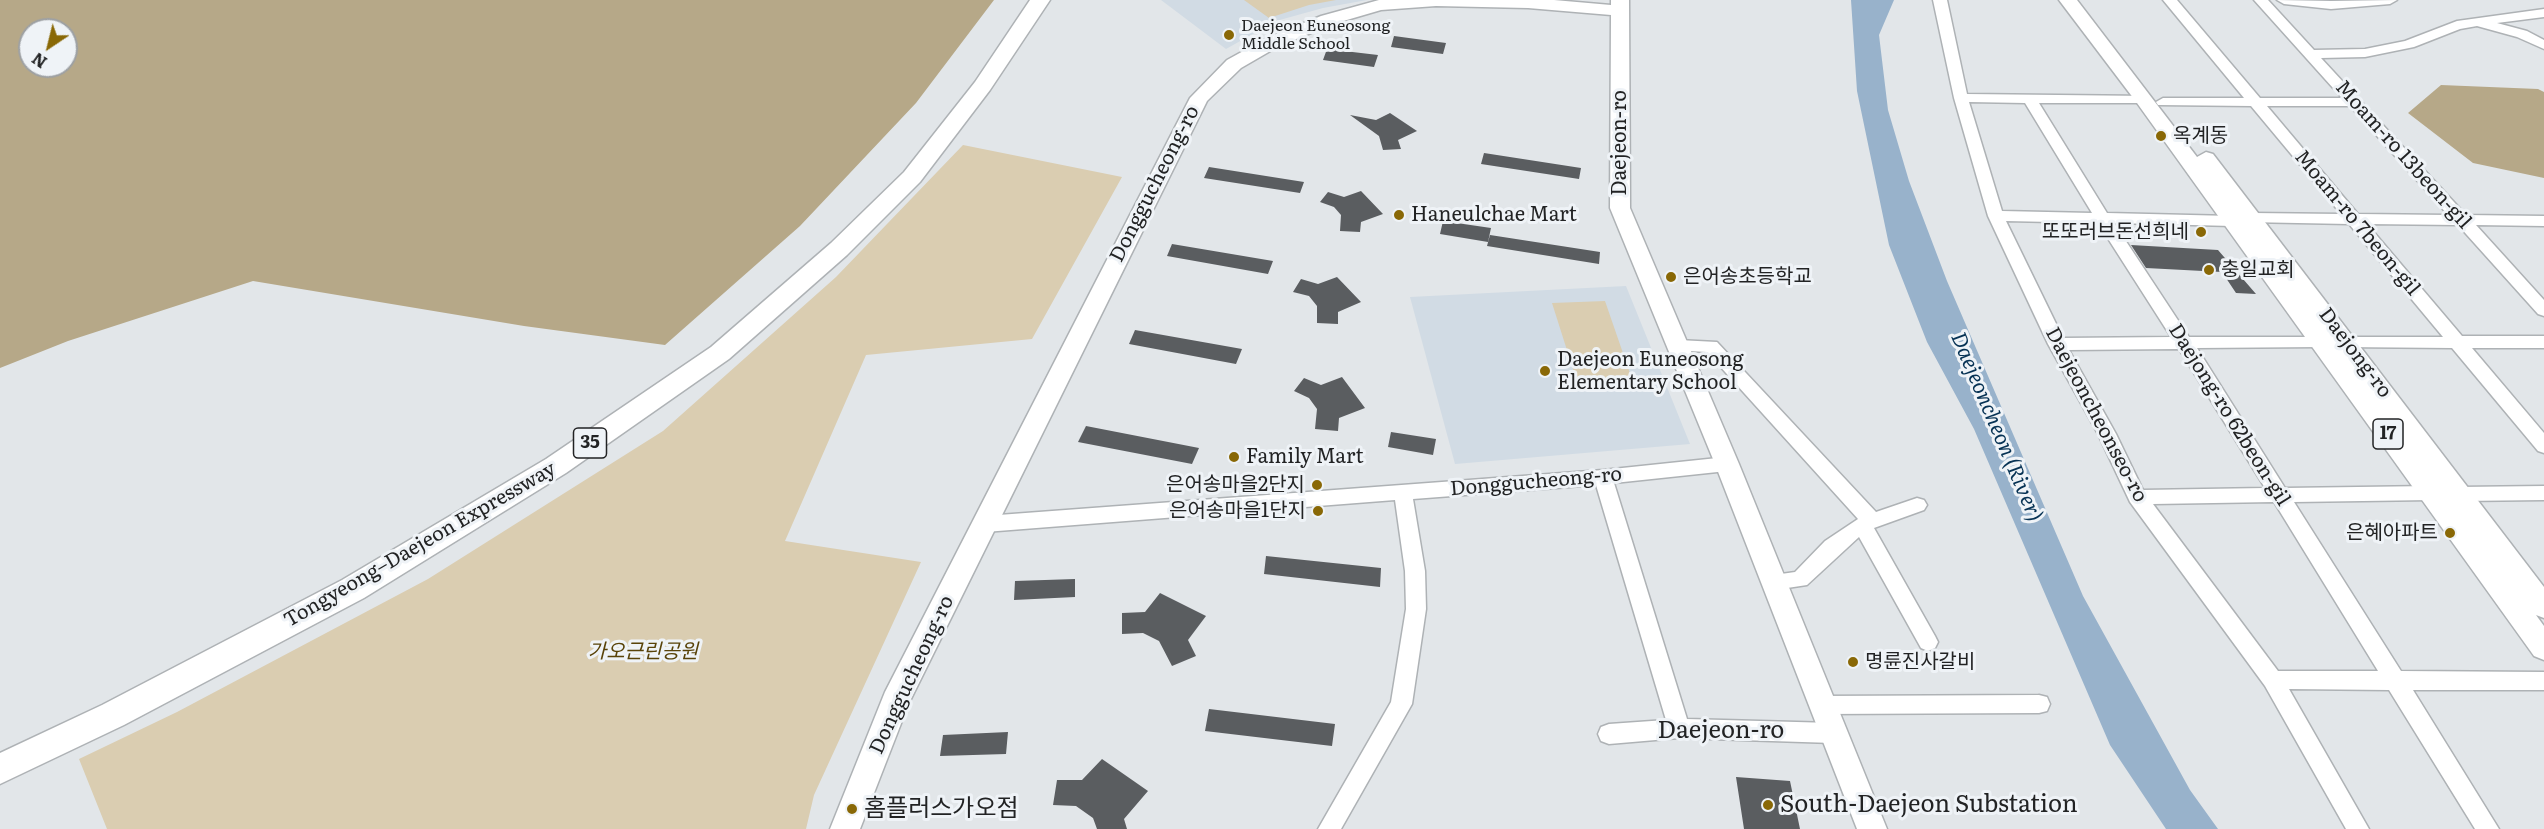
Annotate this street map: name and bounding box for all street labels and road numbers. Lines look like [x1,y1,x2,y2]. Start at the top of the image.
street label: Moam-ro 13beon-gil [2330,76,2476,234]
street label: Daejeon-ro [1608,90,1632,196]
street label: Donggucheong-ro [1105,102,1205,266]
street label: Moam-ro 7beon-gil [2289,145,2425,301]
street label: Daejong-ro [2313,303,2397,403]
street label: Daejong-ro 62beon-gil [2163,319,2295,511]
street label: Daejeoncheonseo-ro [2040,323,2152,507]
road number: 17 [2373,419,2403,449]
road number: 35 [574,428,606,458]
street label: Tongyeong–Daejeon Expressway [280,457,560,633]
street label: Donggucheong-ro [1449,463,1623,501]
street label: Donggucheong-ro [865,592,959,758]
street label: Daejeon-ro [1658,717,1784,745]

